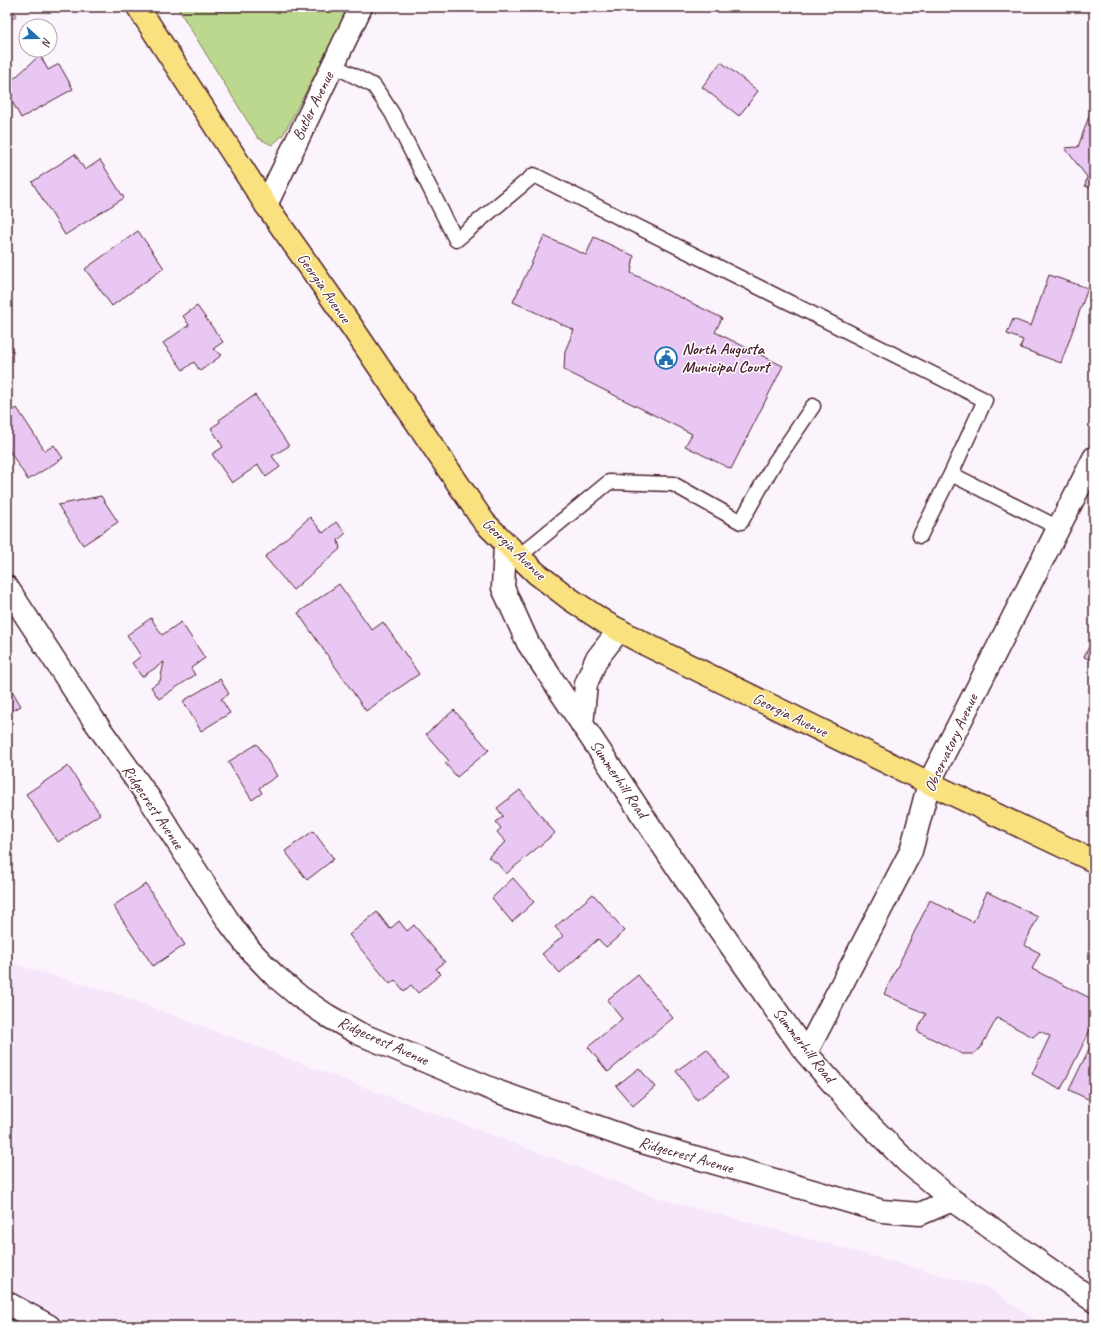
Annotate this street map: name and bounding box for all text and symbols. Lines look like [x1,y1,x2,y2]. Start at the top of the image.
north arrow [18,18,58,58]
text: N [39,36,55,49]
street label: Butler Avenue [288,67,339,144]
street label: Georgia Avenue [293,249,356,328]
place label: North Augusta Municipal Court [682,339,772,377]
public building icon: North Augusta Municipal Court [653,345,679,371]
street label: Georgia Avenue [478,514,551,585]
street label: Georgia Avenue [749,688,832,742]
street label: Observatory Avenue [920,689,983,795]
street label: Summerhill Road [586,736,654,824]
street label: Ridgecrest Avenue [118,761,189,854]
street label: Summerhill Road [769,1004,841,1089]
street label: Ridgecrest Avenue [335,1012,433,1071]
street label: Ridgecrest Avenue [637,1132,737,1178]

